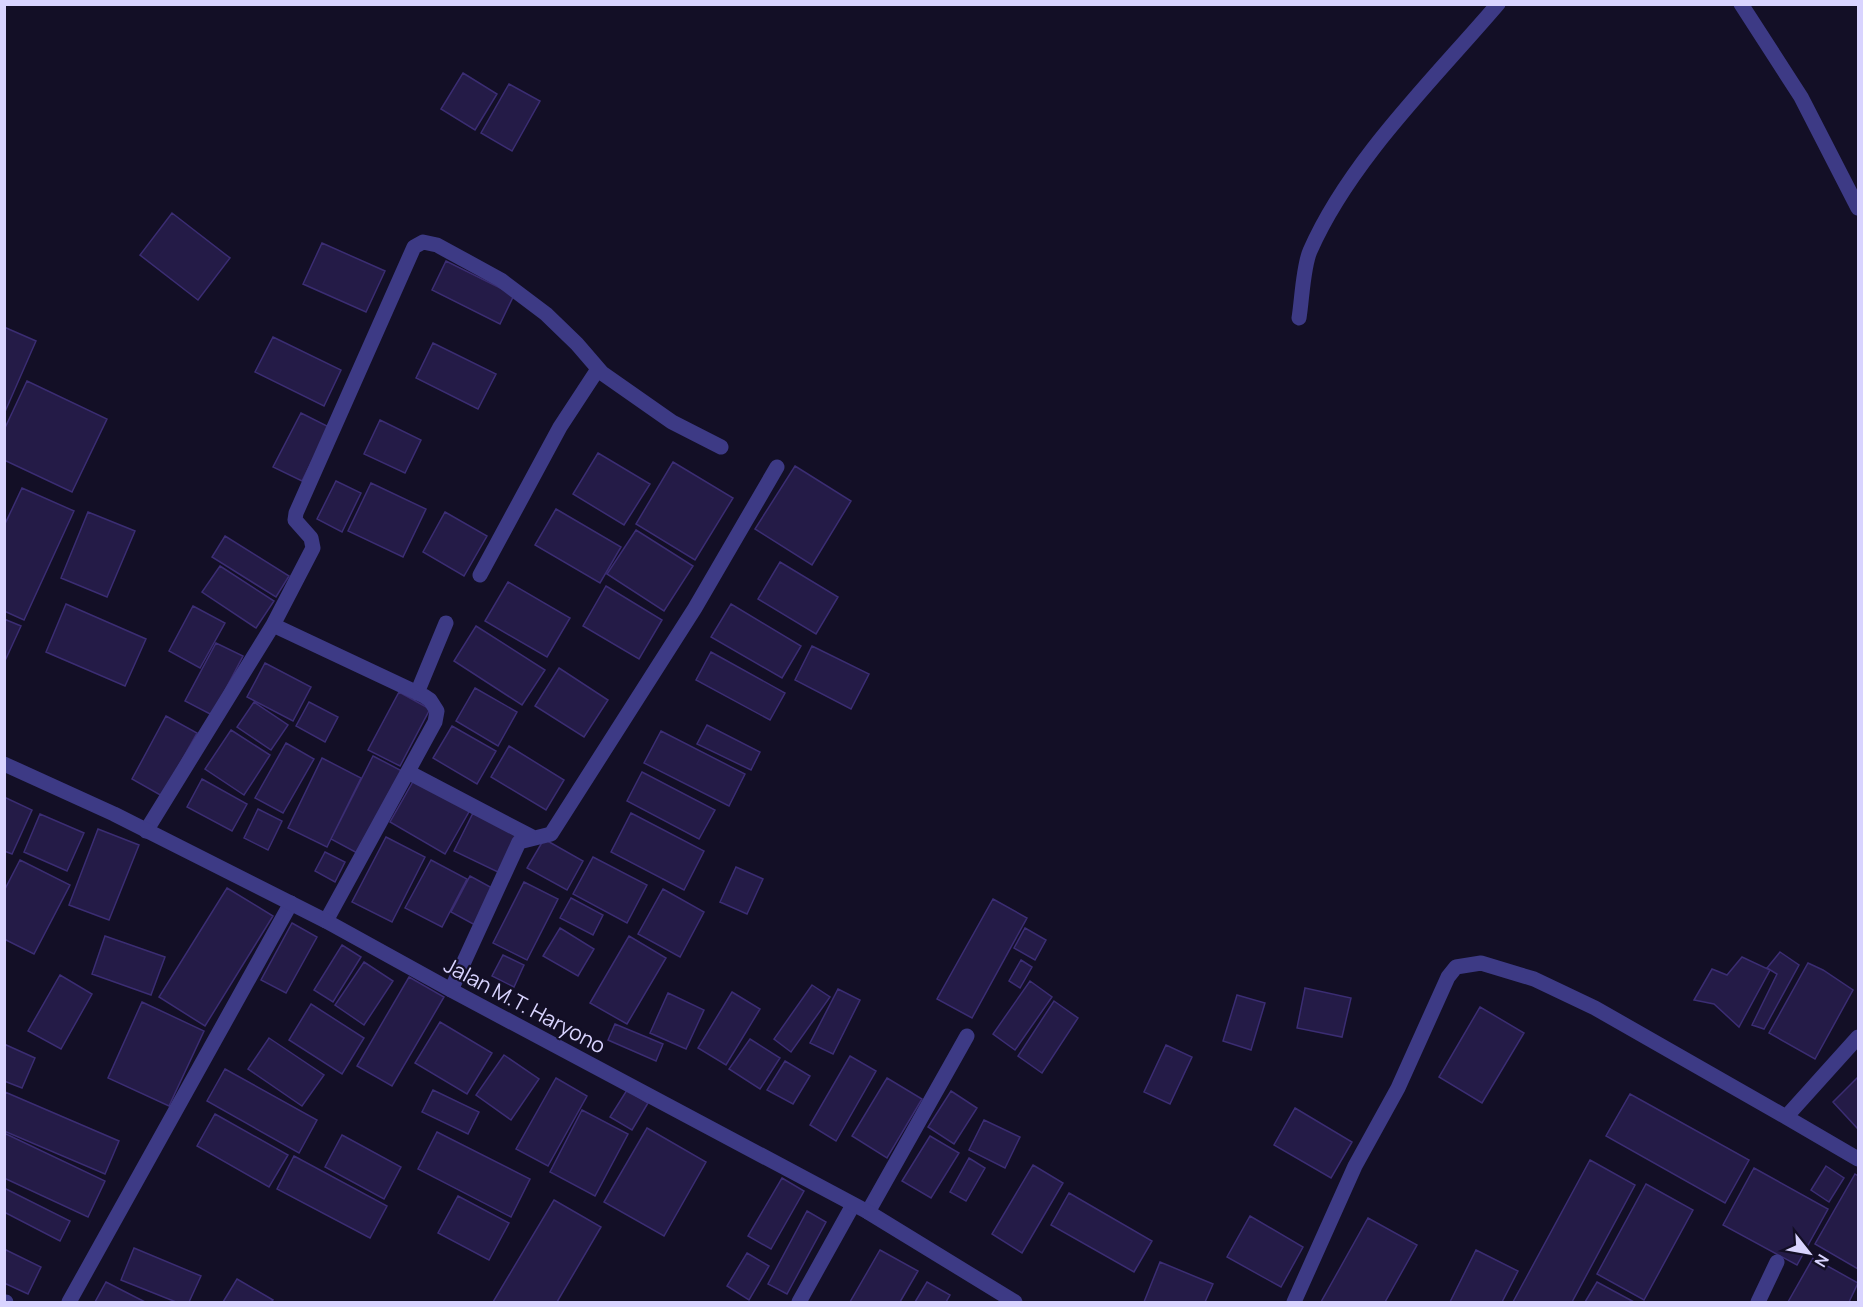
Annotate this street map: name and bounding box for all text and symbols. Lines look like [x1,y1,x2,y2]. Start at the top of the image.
street label: Jalan M.T. Haryono [439,951,611,1059]
north arrow [1779,1223,1839,1283]
text: N [1809,1250,1834,1271]

